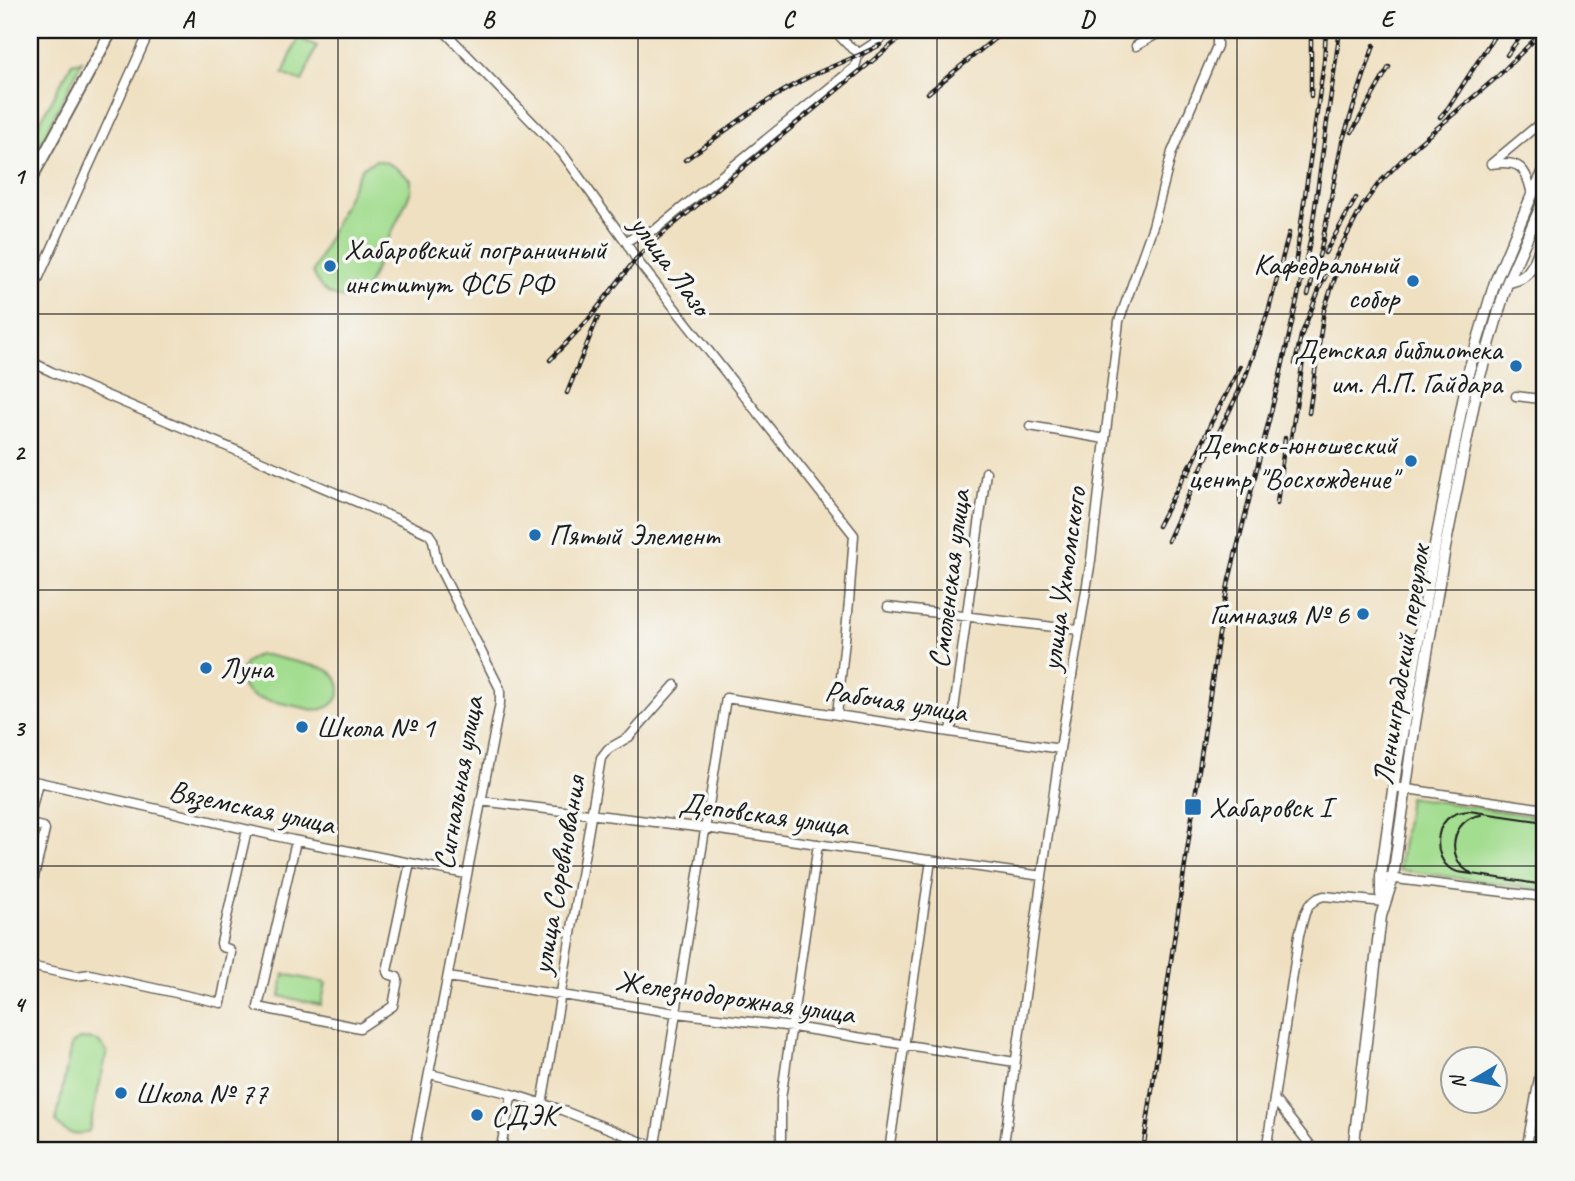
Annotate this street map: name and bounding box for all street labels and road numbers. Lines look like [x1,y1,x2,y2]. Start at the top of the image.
street label: улица Лазо [621,206,722,326]
street label: улица Ухтомского [1031,483,1095,675]
street label: Смоленская улица [919,486,979,670]
street label: Ленинградский переулок [1363,539,1439,788]
street label: Рабочая улица [822,671,972,731]
street label: Сигнальная улица [424,692,492,873]
street label: улица Соревнования [522,770,595,979]
street label: Вяземская улица [166,771,340,843]
street label: Деповская улица [677,783,853,845]
street label: Железнодорожная улица [613,961,859,1033]

